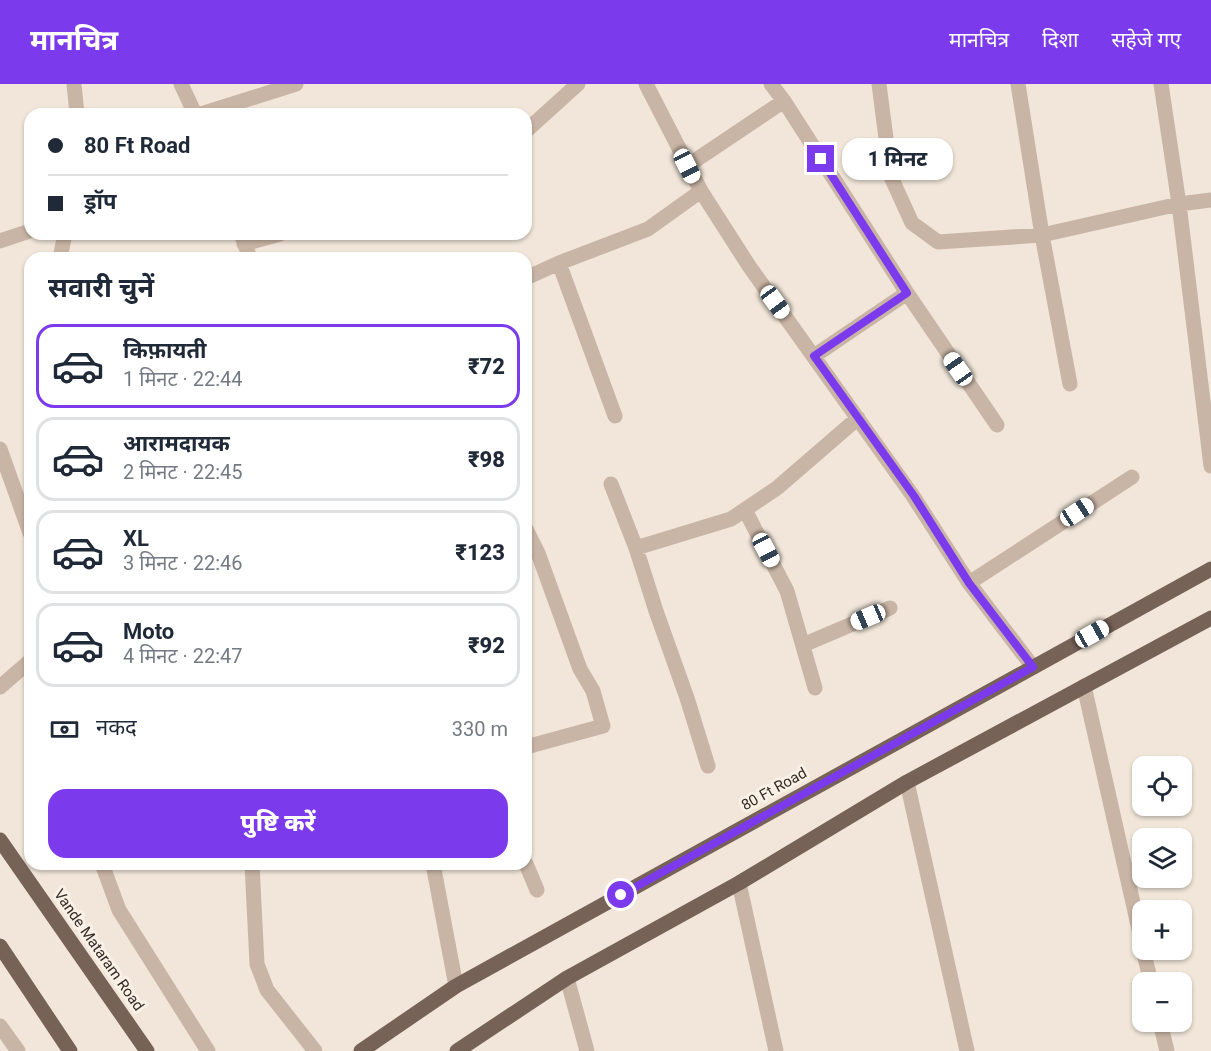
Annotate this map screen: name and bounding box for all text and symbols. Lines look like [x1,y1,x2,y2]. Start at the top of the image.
text: मानचित्र [30,24,118,57]
text: मानचित्र [949,28,1009,52]
text: दिशा [1042,28,1078,52]
text: सहेजे गए [1111,28,1181,52]
text: 80 Ft Road [84,133,190,158]
callout: 1 मिनट [842,138,953,180]
route end [807,145,834,172]
car [671,146,703,186]
text: 1 मिनट [868,147,927,171]
text: ड्रॉप [84,189,117,214]
text: सवारी चुनें [48,272,154,304]
car [757,282,793,322]
text: किफ़ायती [123,338,207,363]
icon: car [51,339,105,393]
car [940,349,976,389]
text: ₹72 [468,354,505,379]
text: 1 मिनट · 22:44 [123,367,242,391]
text: आरामदायक [123,431,230,456]
icon: car [51,432,105,486]
text: ₹98 [468,447,505,472]
text: 2 मिनट · 22:45 [123,460,242,484]
car [1057,495,1097,529]
icon: car [51,525,105,579]
text: XL [123,526,149,551]
car [750,530,782,570]
text: ₹123 [455,540,505,565]
text: 3 मिनट · 22:46 [123,551,242,575]
car [848,602,888,632]
car [1072,617,1112,651]
icon: car [51,618,105,672]
text: Moto [123,619,174,644]
text: ₹92 [468,633,505,658]
text: 4 मिनट · 22:47 [123,644,242,668]
icon: cash [48,713,81,746]
text: नकद [96,715,137,740]
text: 330 m [452,717,508,741]
map controls [1132,756,1192,1032]
button: locate [1132,756,1192,816]
street label: 80 Ft Road [738,764,810,814]
button: पुष्टि करें [48,789,508,858]
button: layers [1132,828,1192,888]
route start [607,881,634,908]
street label: Vande Mataram Road [50,886,148,1014]
button: + [1132,900,1192,960]
button: − [1132,972,1192,1032]

